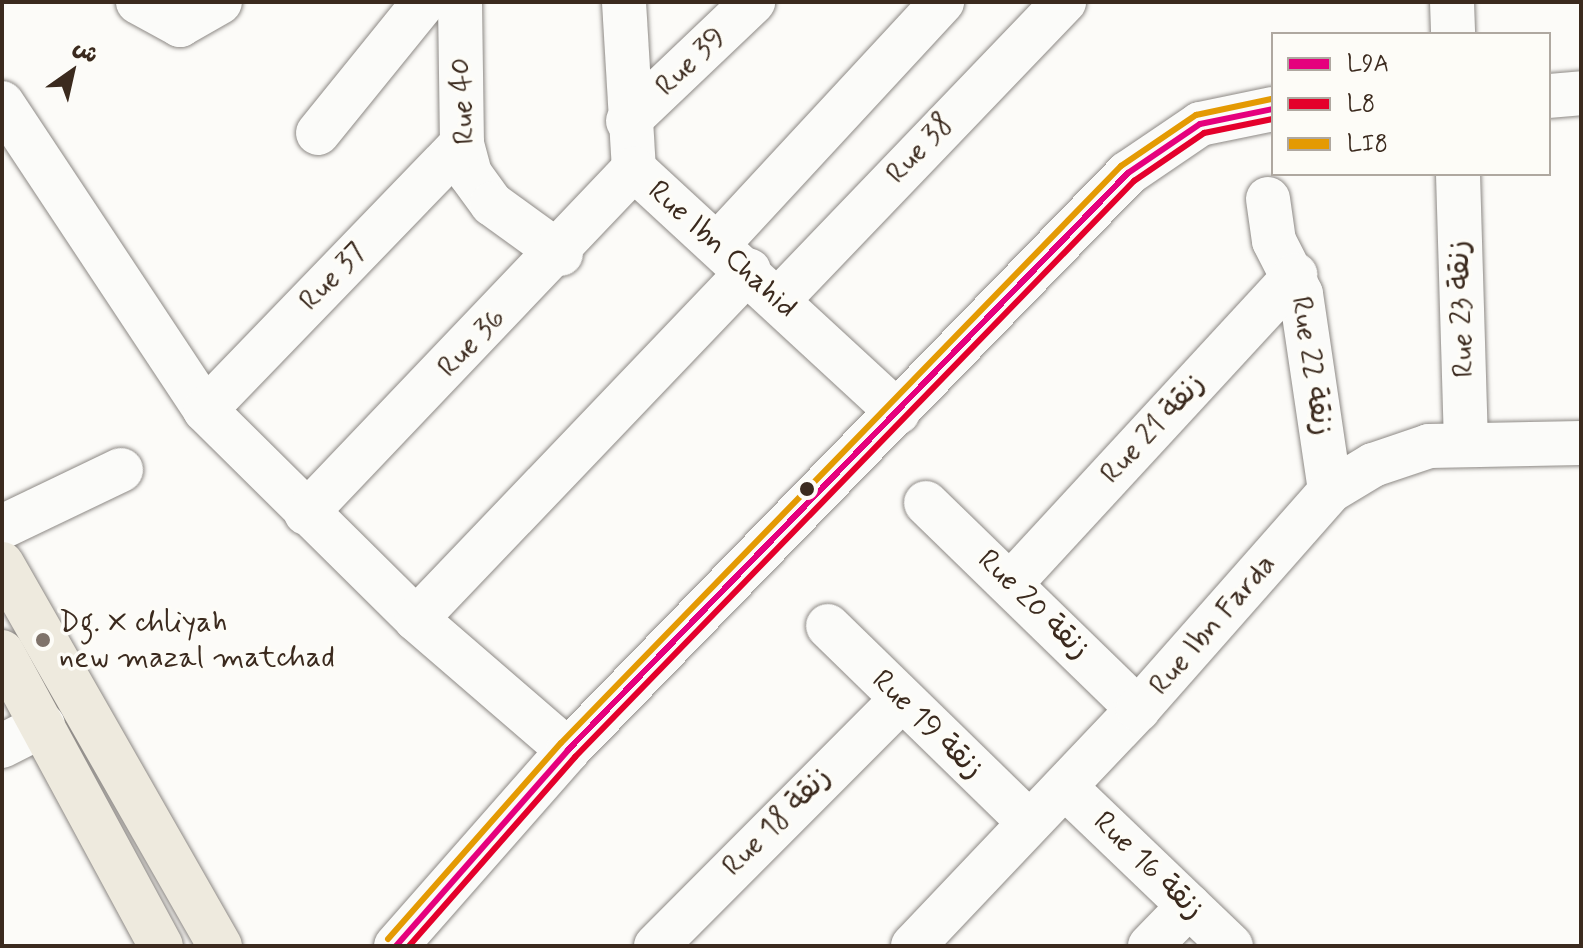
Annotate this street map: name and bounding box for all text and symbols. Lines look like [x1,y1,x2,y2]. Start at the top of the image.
street label: Rue 39 [648,20,734,104]
north arrow [32,32,112,112]
legend [1271,32,1551,176]
text: ش [68,34,103,70]
text: L9A [1347,49,1389,80]
street label: Rue 40 [443,56,483,146]
text: L8 [1347,89,1375,120]
street label: Rue 38 [879,107,961,191]
text: LI8 [1347,129,1388,160]
street label: Rue Ibn Chahid [638,171,806,329]
street label: Rue 37 [292,235,374,319]
street label: Rue 23 زنقة [1442,240,1482,378]
street label: Rue 22 زنقة [1282,294,1340,438]
street label: Rue 36 [430,301,514,385]
street label: Rue 21 زنقة [1093,366,1213,492]
unlabelled marker [799,481,815,497]
street label: Rue 20 زنقة [970,543,1096,667]
street label: Rue Ibn Farda [1140,545,1286,705]
place label: Dg. X chliyah new mazal matchad [59,605,309,676]
marker: Dg. X chliyah new mazal matchad [34,631,52,649]
street label: Rue 19 زنقة [864,663,990,787]
street label: Rue 18 زنقة [715,760,839,884]
street label: Rue 16 زنقة [1085,804,1211,928]

